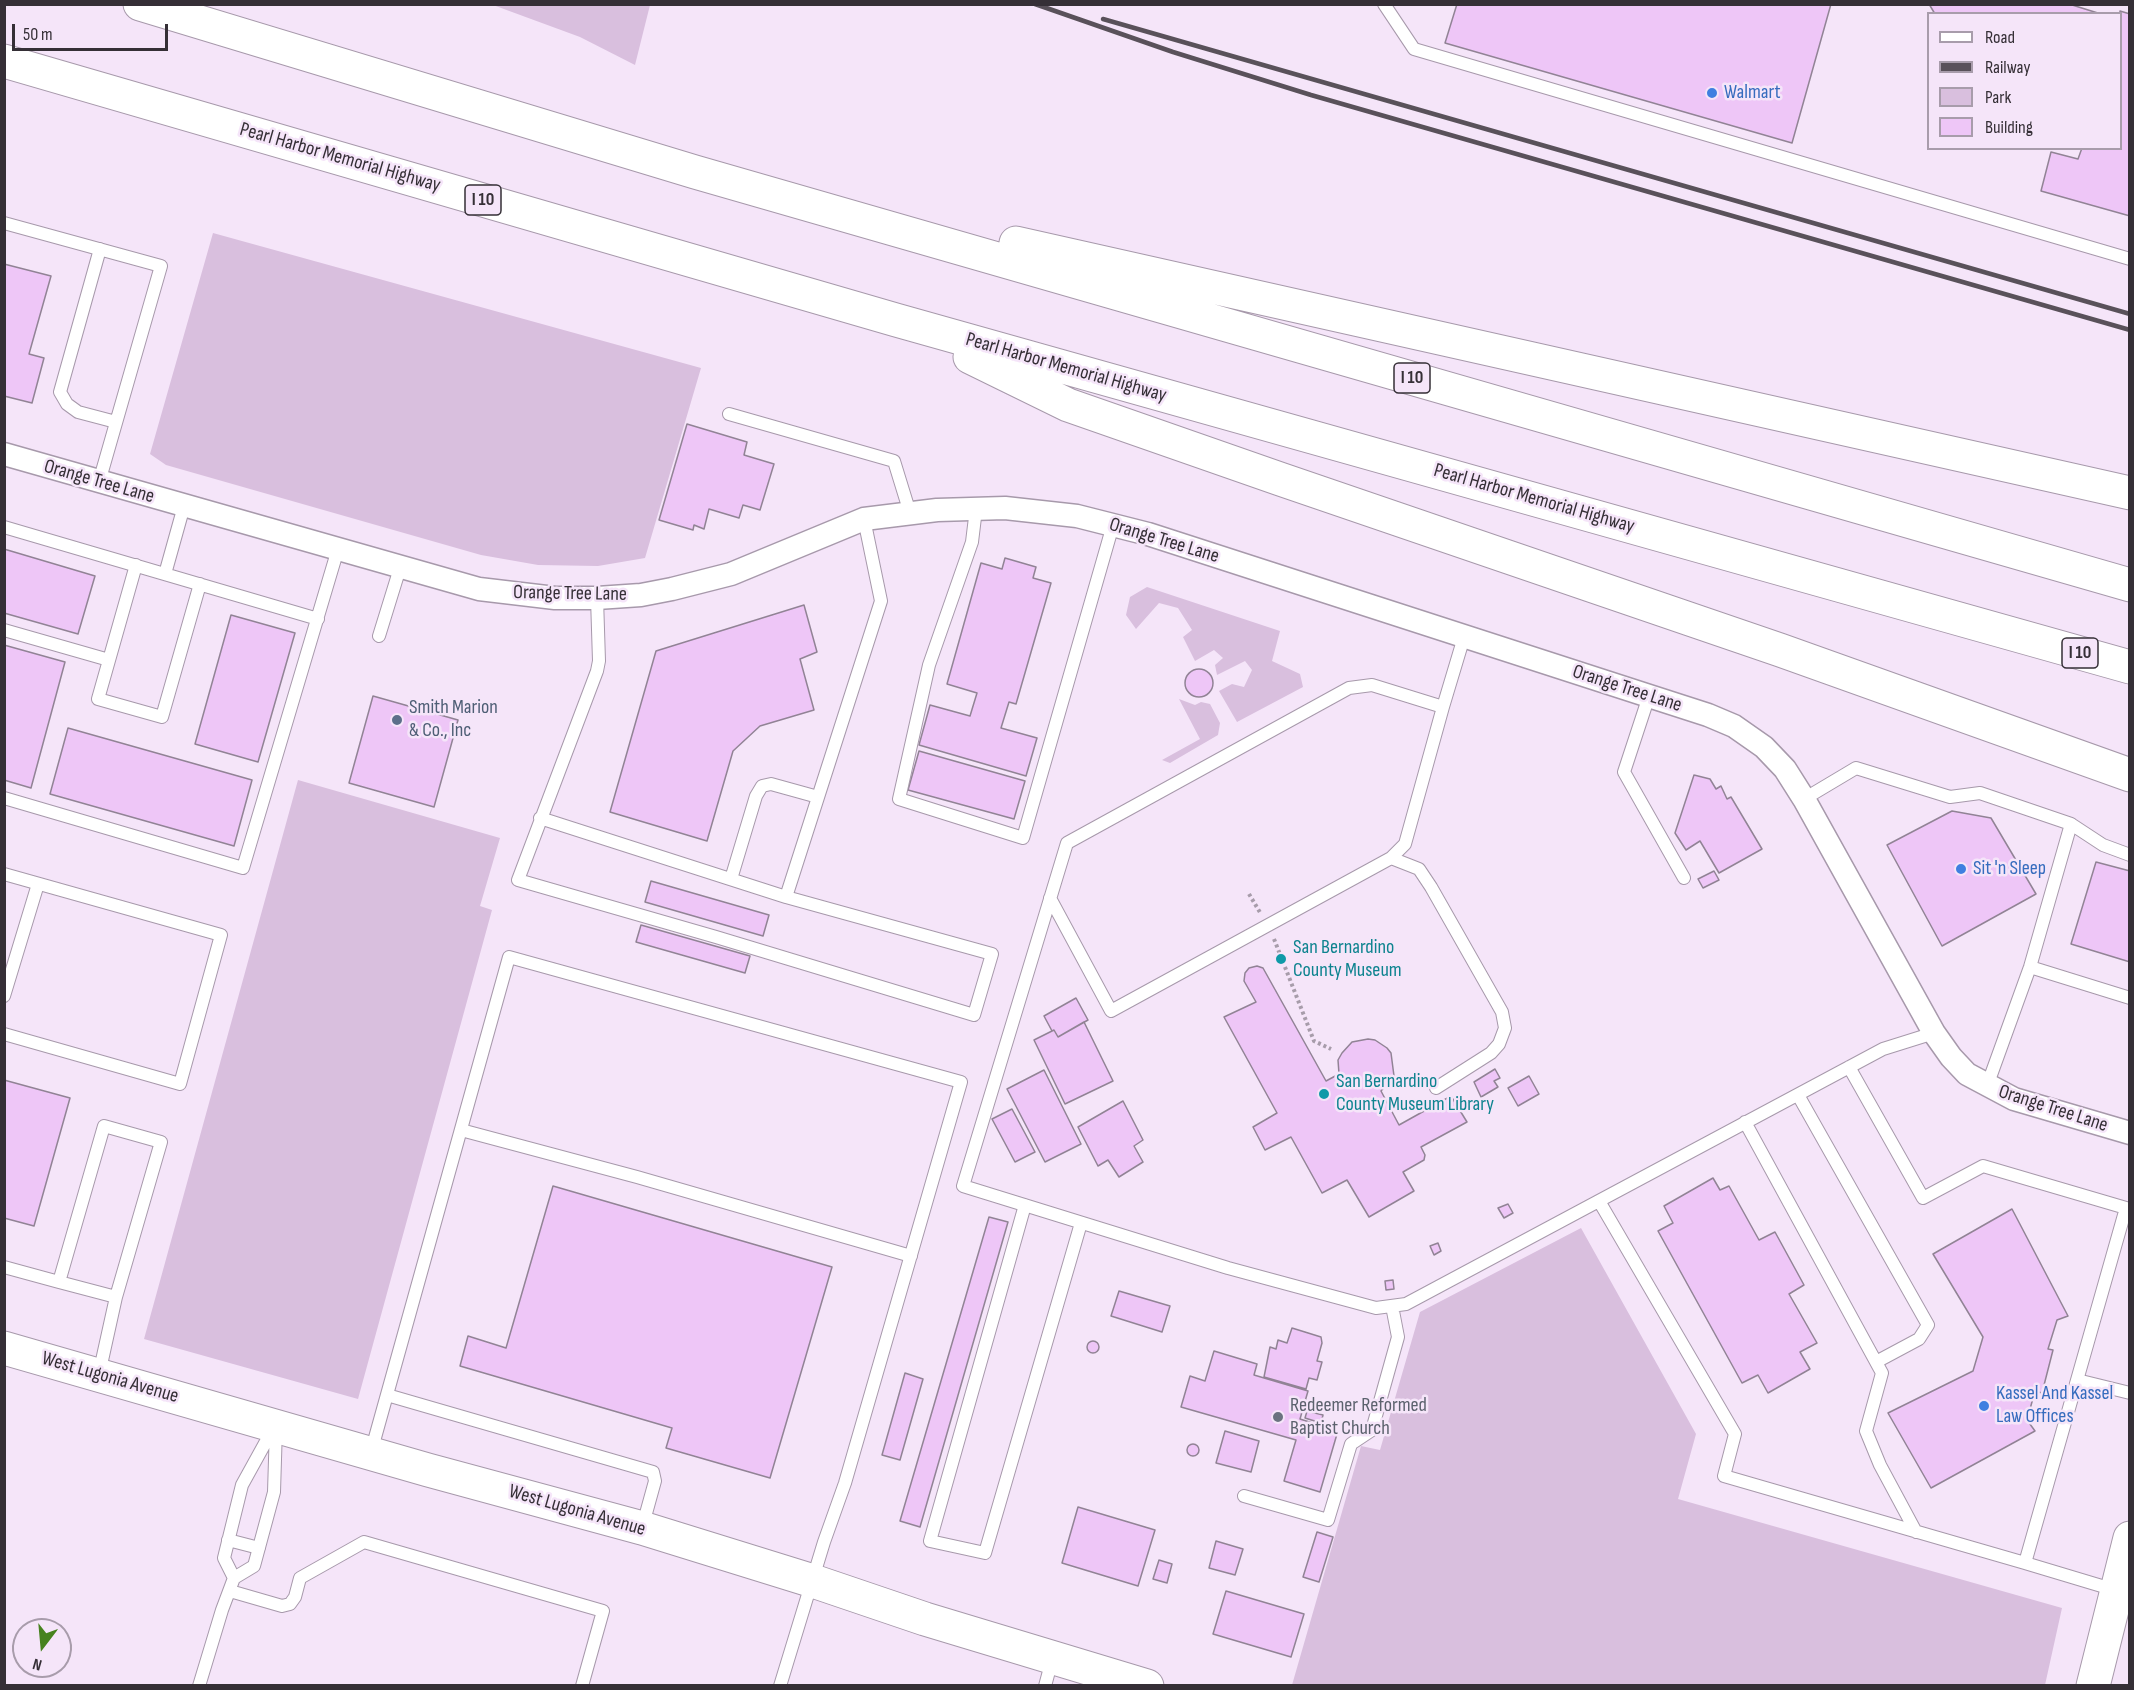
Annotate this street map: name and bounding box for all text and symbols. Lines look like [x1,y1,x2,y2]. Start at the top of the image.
scale bar [15,12,171,50]
legend [1927,12,2122,150]
text: 50 m [23,24,53,45]
text: Road [1985,27,2015,48]
text: Railway [1985,57,2030,78]
place label: Walmart [1724,81,1781,105]
marker: Walmart [1705,86,1719,100]
text: Park [1985,87,2011,108]
text: Building [1985,117,2033,138]
street label: Pearl Harbor Memorial Highway [237,118,443,198]
road number: I 10 [465,185,501,215]
street label: Pearl Harbor Memorial Highway [963,328,1169,408]
road number: I 10 [1394,363,1430,393]
street label: Orange Tree Lane [41,455,157,509]
street label: Pearl Harbor Memorial Highway [1431,459,1637,539]
street label: Orange Tree Lane [1106,513,1222,569]
street label: Orange Tree Lane [513,581,627,607]
road number: I 10 [2062,638,2098,668]
street label: Orange Tree Lane [1569,660,1685,718]
place label: Smith Marion & Co., Inc [409,696,498,743]
marker: Smith Marion & Co., Inc [390,713,404,727]
place label: Sit 'n Sleep [1973,857,2046,881]
marker: Sit 'n Sleep [1954,862,1968,876]
place label: San Bernardino County Museum [1293,936,1402,983]
marker: San Bernardino County Museum [1274,952,1288,966]
place label: San Bernardino County Museum Library [1336,1070,1494,1117]
street label: Orange Tree Lane [1995,1080,2111,1138]
marker: San Bernardino County Museum Library [1317,1087,1331,1101]
street label: West Lugonia Avenue [39,1347,181,1409]
place label: Kassel And Kassel Law Offices [1996,1382,2113,1429]
place label: Redeemer Reformed Baptist Church [1290,1394,1427,1441]
marker: Kassel And Kassel Law Offices [1977,1399,1991,1413]
marker: Redeemer Reformed Baptist Church [1271,1410,1285,1424]
street label: West Lugonia Avenue [506,1480,648,1542]
north arrow [12,1618,72,1678]
text: N [31,1654,44,1674]

